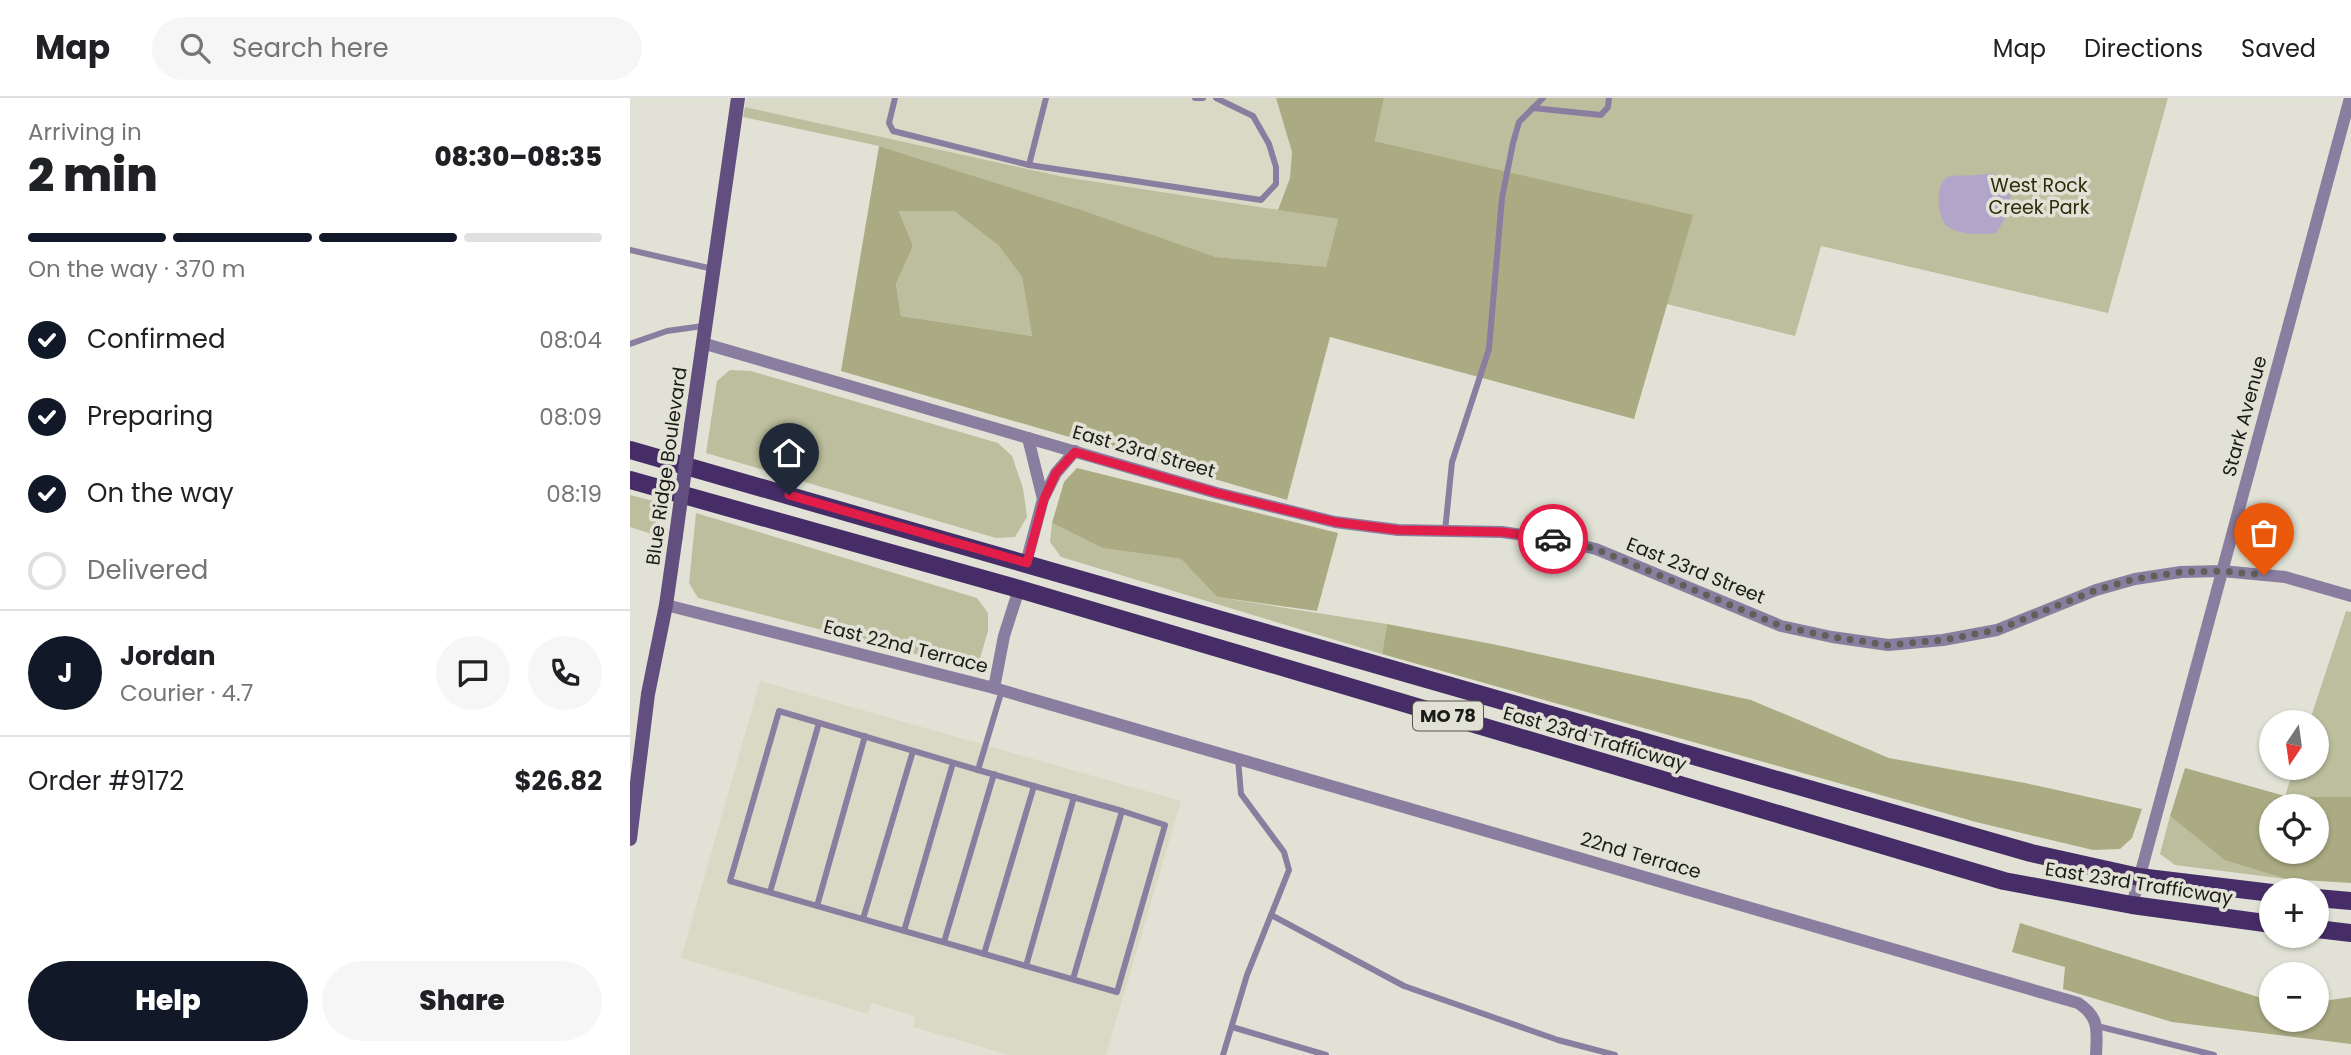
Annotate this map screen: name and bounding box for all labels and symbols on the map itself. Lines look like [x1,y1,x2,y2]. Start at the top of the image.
park label: West Rock Creek Park [1989,172,2090,221]
street label: Stark Avenue [2215,353,2274,480]
street label: Blue Ridge Boulevard [639,365,694,567]
street label: East 23rd Street [1069,418,1218,485]
pin [759,423,819,495]
pin [2234,503,2294,575]
courier [1518,504,1588,574]
street label: East 23rd Street [1622,530,1769,611]
street label: East 22nd Terrace [821,613,991,680]
street label: East 23rd Trafficway [1500,699,1690,778]
road number: MO 78 [1413,702,1483,730]
north arrow [2259,710,2329,780]
street label: 22nd Terrace [1577,825,1704,886]
street label: East 23rd Trafficway [2043,855,2235,912]

